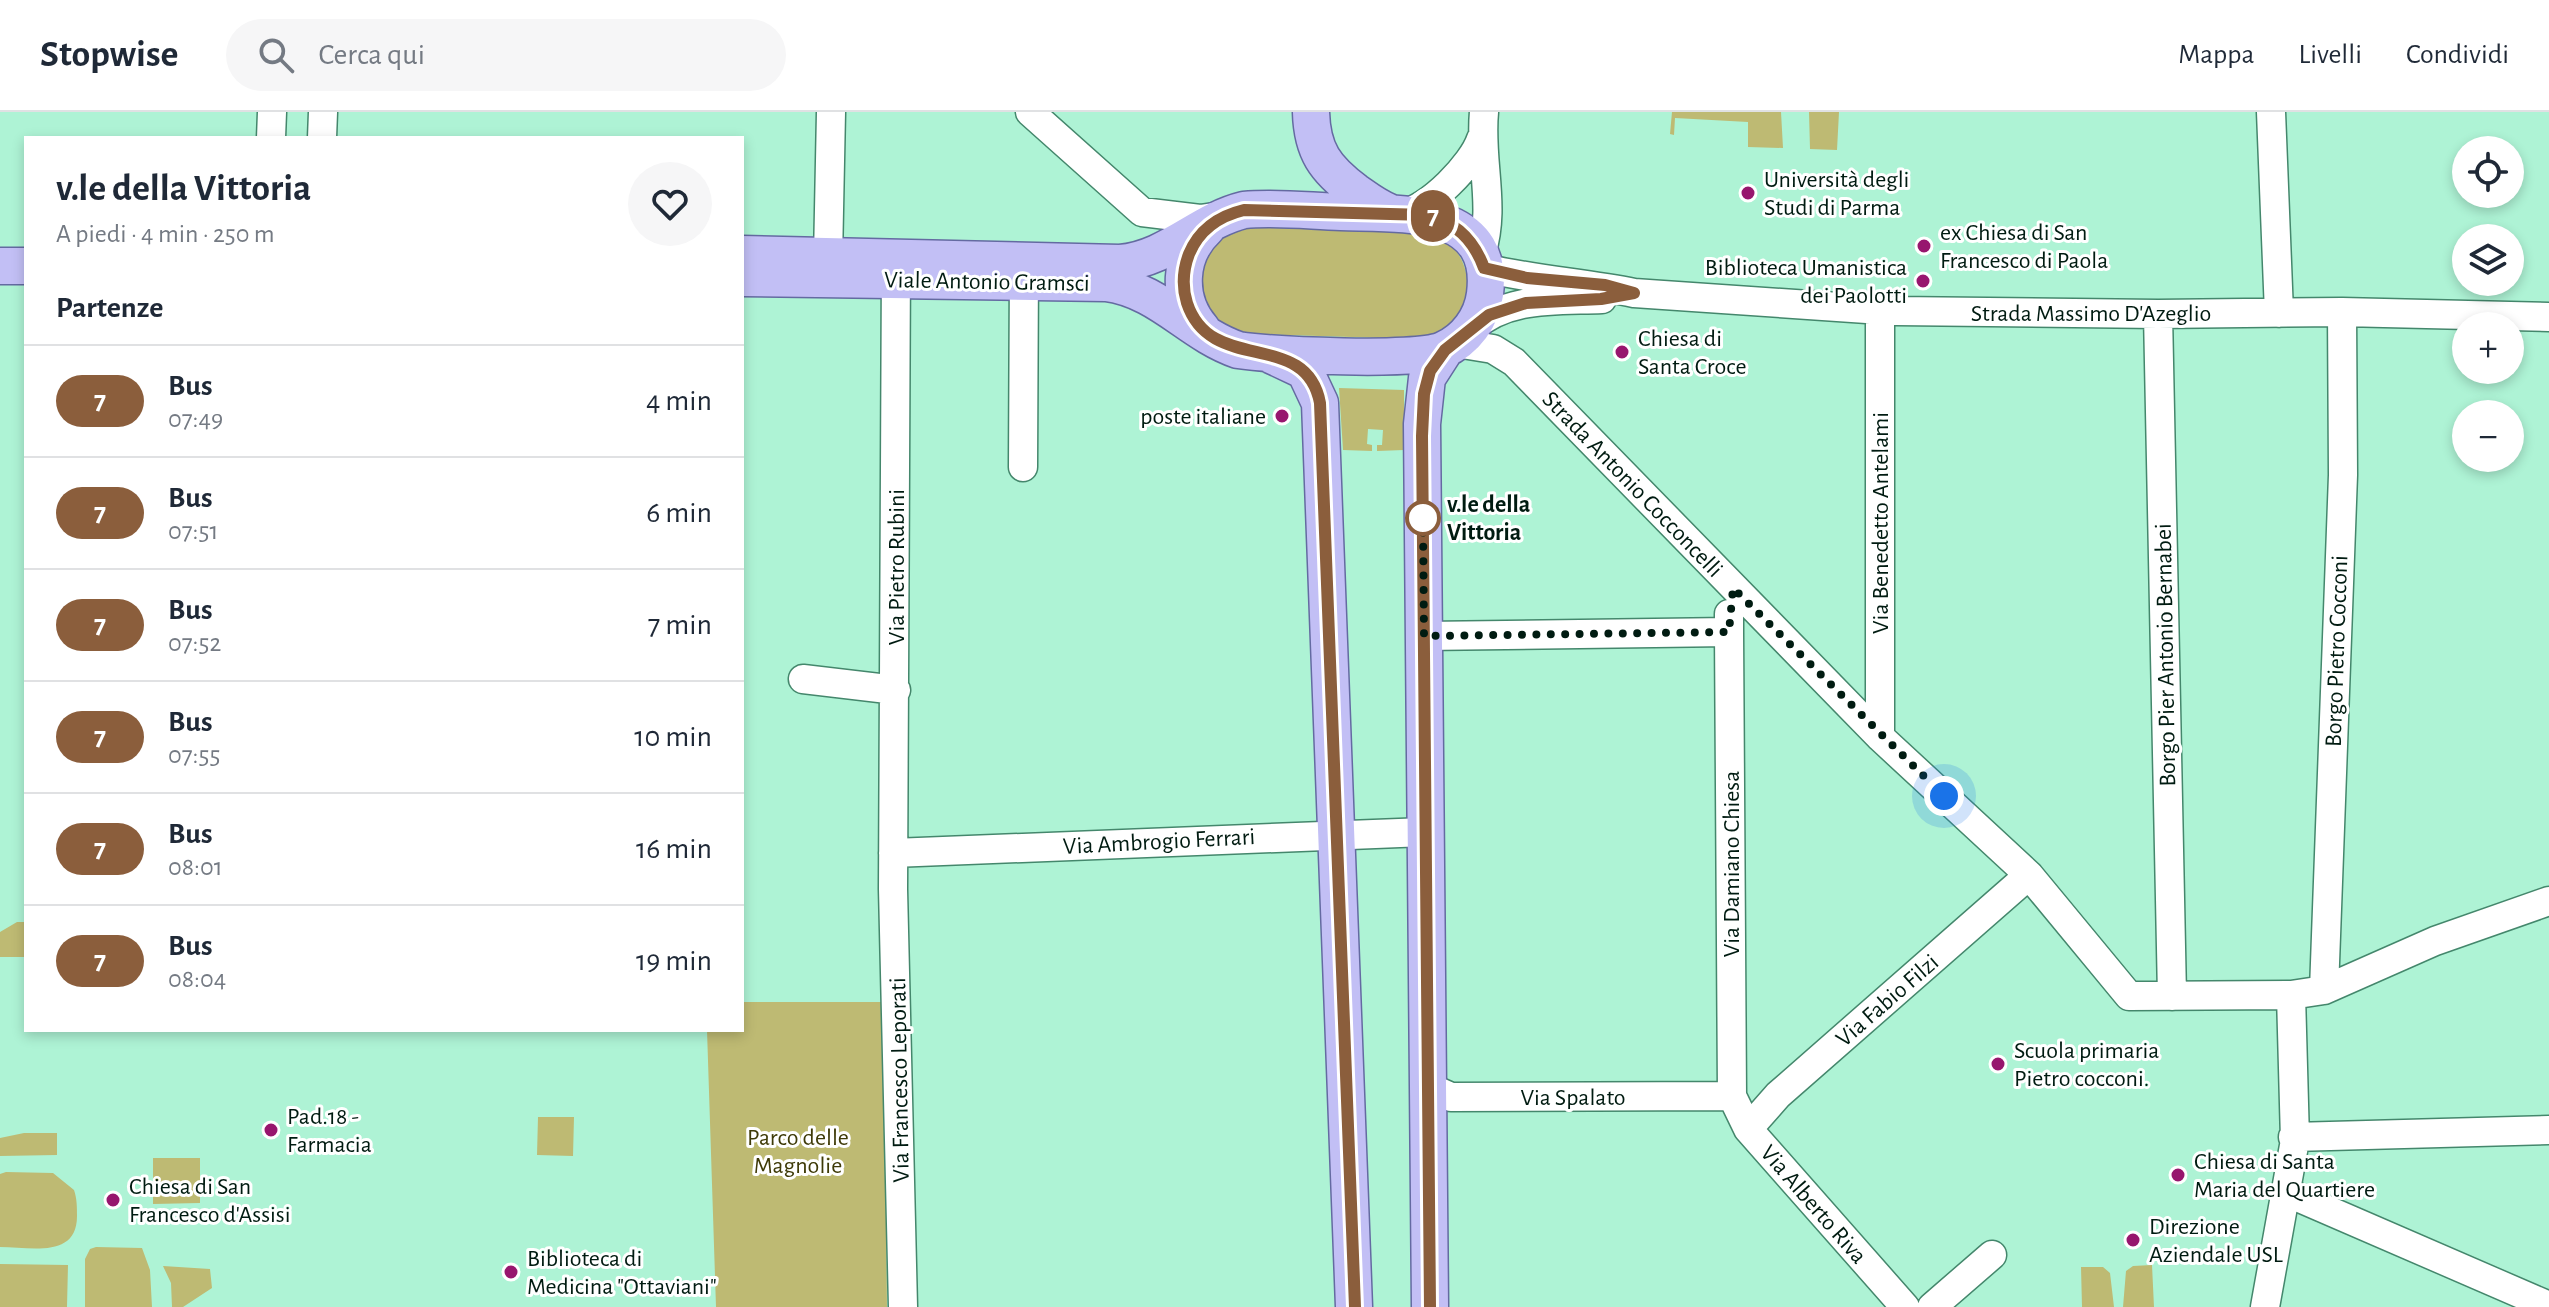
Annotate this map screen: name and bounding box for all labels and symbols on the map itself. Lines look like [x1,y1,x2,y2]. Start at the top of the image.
place label: Università degli Studi di Parma [1764,168,1909,220]
marker: Università degli Studi di Parma [1739,184,1757,202]
line badge: 7 [1407,190,1459,242]
place label: ex Chiesa di San Francesco di Paola [1940,221,2108,273]
marker: ex Chiesa di San Francesco di Paola [1915,237,1933,255]
place label: Biblioteca Umanistica dei Paolotti [1705,256,1907,308]
street label: Viale Antonio Gramsci [884,268,1090,296]
marker: Biblioteca Umanistica dei Paolotti [1914,272,1932,290]
street label: Strada Massimo D'Azeglio [1971,302,2211,326]
place label: Chiesa di Santa Croce [1638,327,1747,379]
marker: Chiesa di Santa Croce [1613,343,1631,361]
street label: Strada Antonio Cocconcelli [1538,387,1727,582]
place label: poste italiane [1140,405,1266,429]
marker: poste italiane [1273,407,1291,425]
street label: Via Benedetto Antelami [1869,412,1893,634]
street label: Via Pietro Rubini [885,489,909,645]
place label: v.le della Vittoria [1447,493,1530,545]
marker: v.le della Vittoria [1406,501,1440,535]
street label: Borgo Pier Antonio Bernabei [2152,523,2180,787]
street label: Borgo Pietro Cocconi [2322,555,2352,747]
street label: Via Damiano Chiesa [1720,771,1744,957]
your location [1924,776,1964,816]
street label: Via Ambrogio Ferrari [1062,825,1256,859]
street label: Via Fabio Filzi [1832,950,1943,1051]
street label: Via Francesco Leporati [886,977,914,1183]
place label: Scuola primaria Pietro cocconi. [2014,1039,2159,1091]
marker: Scuola primaria Pietro cocconi. [1989,1055,2007,1073]
street label: Via Spalato [1520,1086,1626,1110]
place label: Pad.18 - Farmacia [287,1105,372,1157]
marker: Pad.18 - Farmacia [262,1121,280,1139]
park label: Parco delle Magnolie [747,1126,849,1178]
street label: Via Alberto Riva [1756,1141,1871,1269]
place label: Chiesa di Santa Maria del Quartiere [2194,1150,2375,1202]
marker: Chiesa di Santa Maria del Quartiere [2169,1166,2187,1184]
place label: Chiesa di San Francesco d'Assisi [129,1175,291,1227]
marker: Chiesa di San Francesco d'Assisi [104,1191,122,1209]
place label: Direzione Aziendale USL [2149,1215,2283,1267]
marker: Direzione Aziendale USL [2124,1231,2142,1249]
place label: Biblioteca di Medicina "Ottaviani" [527,1247,717,1299]
marker: Biblioteca di Medicina "Ottaviani" [502,1263,520,1281]

